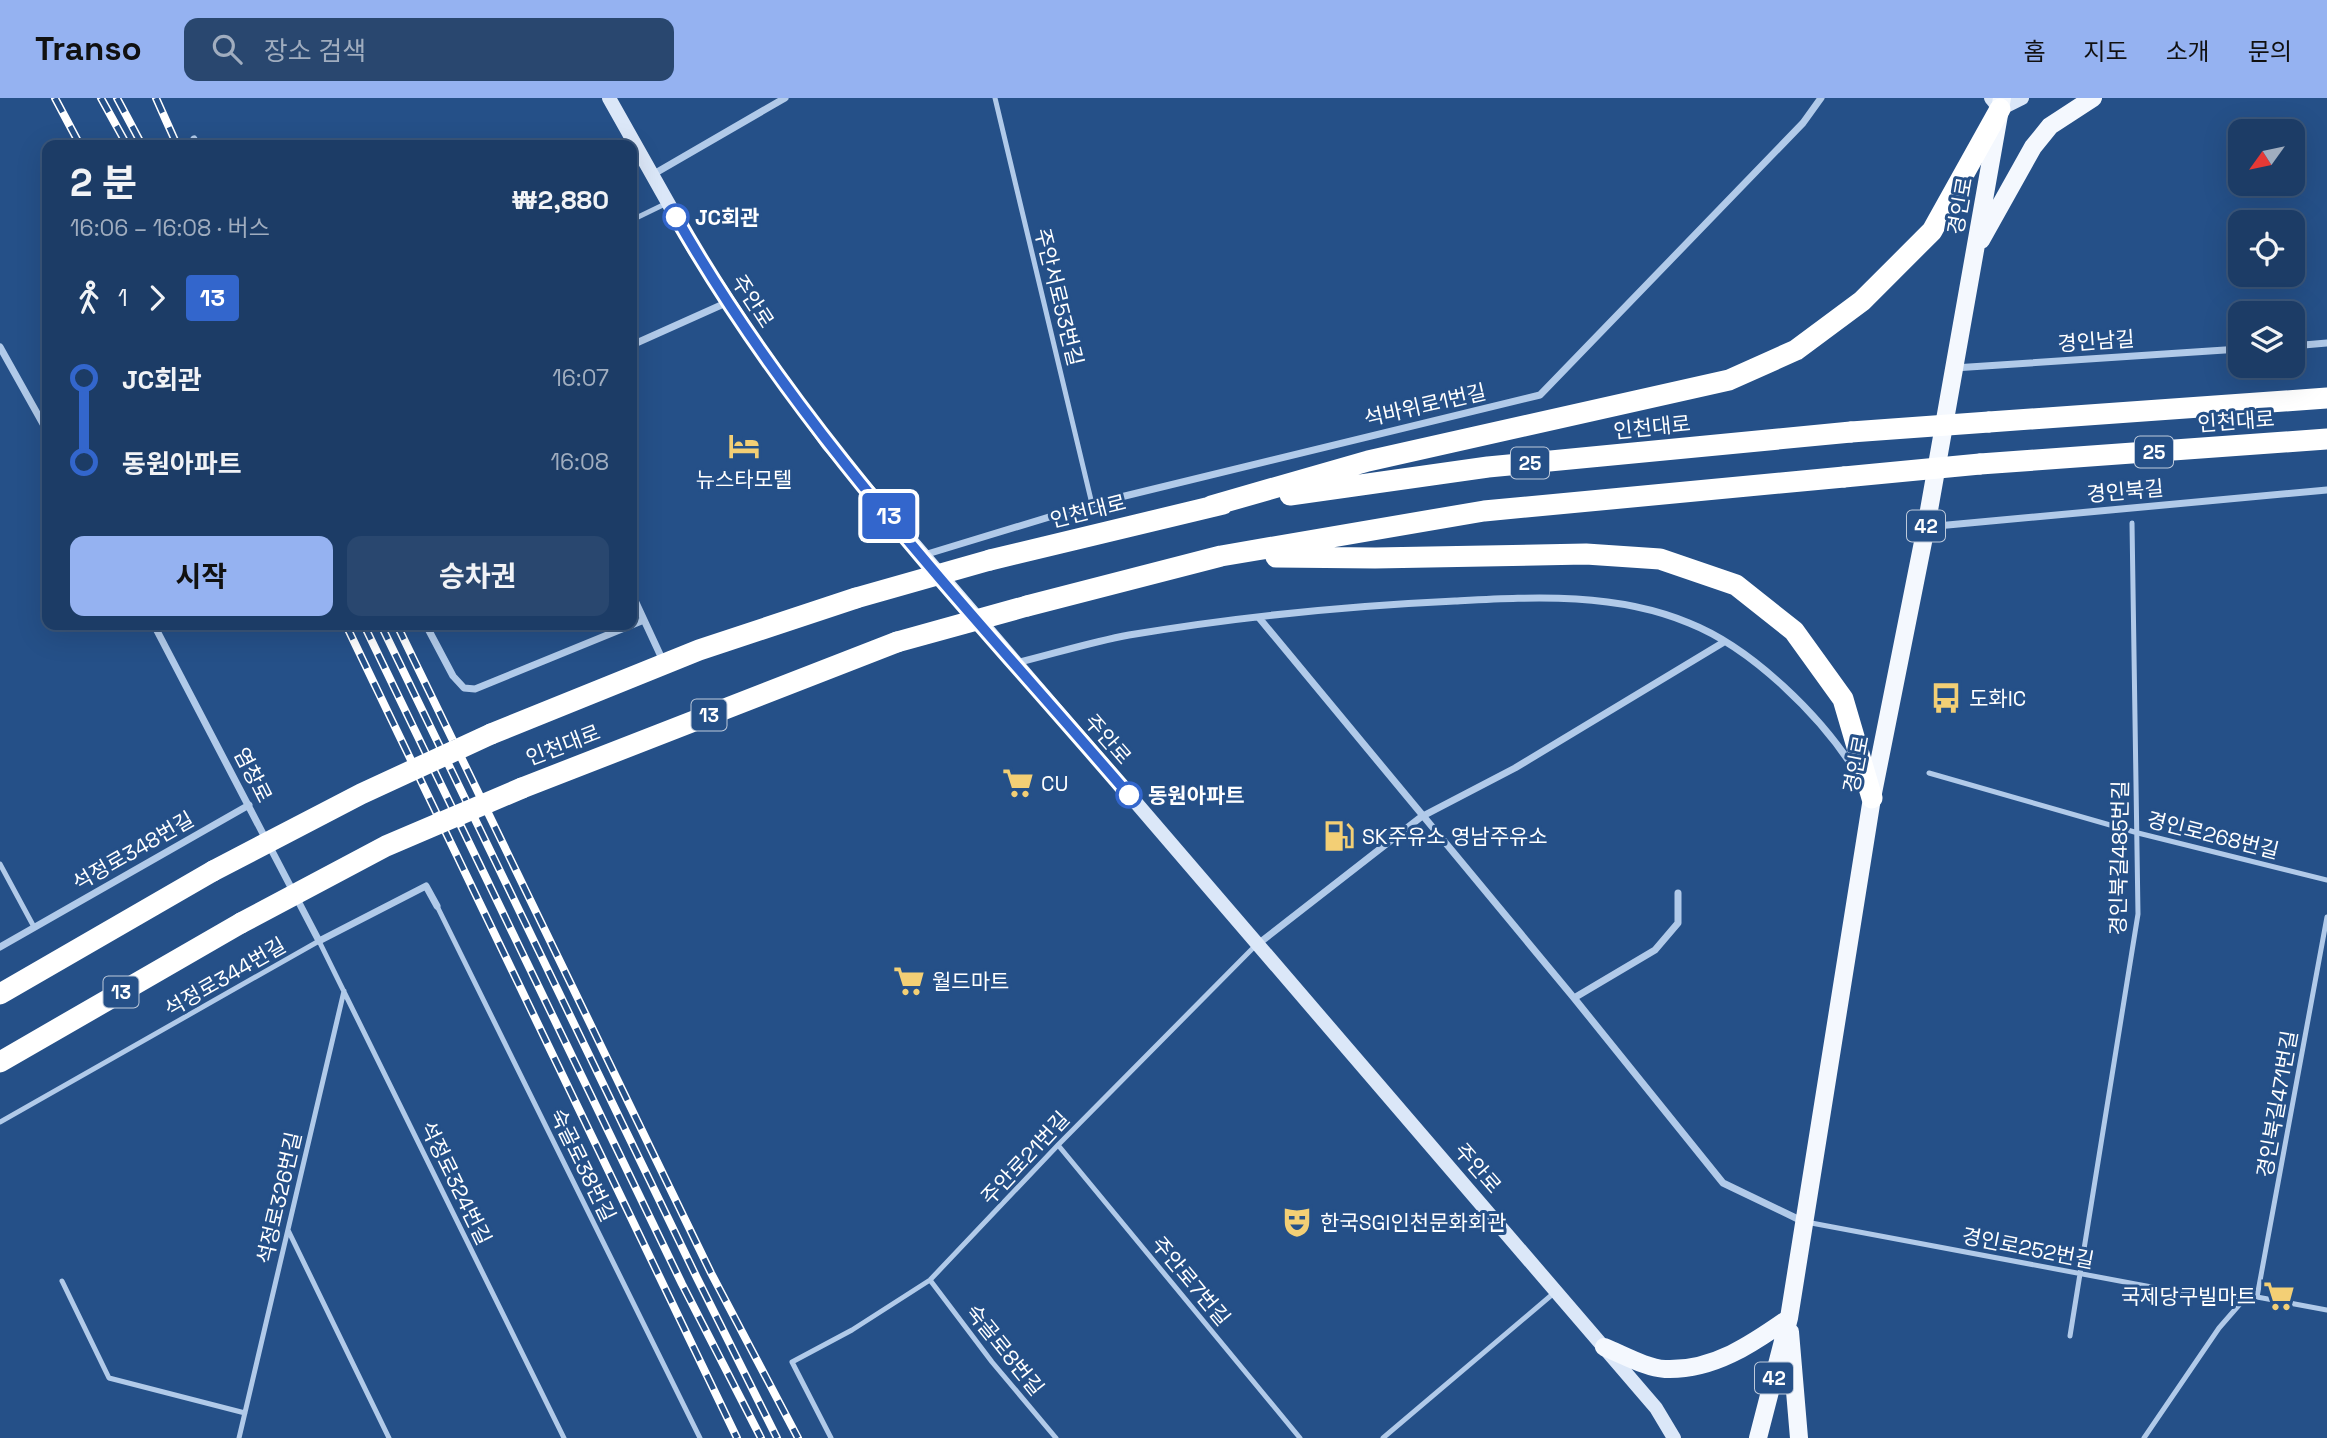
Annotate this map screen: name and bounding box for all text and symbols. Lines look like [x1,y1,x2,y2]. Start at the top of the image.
search box [184,18,674,81]
text: Transo [35,28,142,70]
icon: search [208,30,246,68]
text: 장소 검색 [264,34,366,68]
text: 홈 [2023,36,2045,67]
text: 지도 [2083,36,2128,67]
text: 소개 [2166,36,2210,67]
text: 문의 [2248,36,2292,67]
north arrow [2228,119,2305,196]
map controls [2228,119,2305,378]
text: 2 분 [70,159,137,207]
street label: 경인로 [1942,175,1978,237]
text: ₩2,880 [511,183,609,217]
marker: JC회관 [663,204,689,230]
place label: JC회관 [695,204,760,231]
button: locate [2228,210,2305,287]
text: 16:06 – 16:08 · 버스 [70,213,270,243]
street label: 주안서로53번길 [1029,225,1089,369]
street label: 주안로 [726,269,780,333]
icon: walk [70,279,108,317]
icon: forward [138,279,176,317]
text: 13 [200,282,225,313]
text: 1 [118,283,128,313]
button: layers [2228,301,2305,378]
street label: 경인남길 [2057,325,2135,357]
text: JC회관 [122,363,202,397]
text: 16:07 [552,363,609,393]
street label: 석바위로1번길 [1361,378,1489,432]
street label: 인천대로 [2197,405,2275,437]
street label: 인천대로 [1612,410,1692,444]
hotel icon: 뉴스타모텔 [727,429,761,463]
road number: 25 [2135,436,2173,468]
text: 동원아파트 [122,447,242,481]
text: 16:08 [550,447,609,477]
road number: 25 [1511,448,1549,478]
place label: 뉴스타모텔 [696,466,792,493]
street label: 경인북길 [2085,474,2165,508]
street label: 인천대로 [1047,489,1129,533]
line badge: 13 [858,493,920,539]
text: 13 [876,500,902,531]
road number: 42 [1907,510,1945,542]
button: 시작 [70,536,333,616]
button: 승차권 [347,536,609,616]
bus stop icon: 도화IC [1929,681,1963,715]
place label: 도화IC [1969,685,2026,712]
road number: 13 [692,700,726,730]
street label: 주안로 [1079,708,1137,770]
street label: 인천대로 [522,719,604,771]
street label: 경인로 [1837,733,1875,795]
street label: 염창로 [228,743,278,807]
supermarket icon: CU [1001,766,1035,800]
place label: CU [1041,770,1068,797]
street label: 경인북길485번길 [2104,780,2134,936]
marker: 동원아파트 [1116,782,1142,808]
place label: 동원아파트 [1148,782,1245,809]
street label: 석정로348번길 [68,805,198,897]
street label: 경인로268번길 [2144,806,2282,864]
fuel station icon: SK주유소 영남주유소 [1322,819,1356,853]
place label: SK주유소 영남주유소 [1362,823,1548,850]
street label: 석정로344번길 [160,931,290,1023]
supermarket icon: 월드마트 [892,964,926,998]
place label: 월드마트 [932,968,1009,995]
road number: 13 [104,976,138,1007]
street label: 경인북길471번길 [2251,1028,2303,1180]
street label: 숙골로38번길 [544,1104,622,1226]
street label: 주안로21번길 [975,1106,1075,1210]
street label: 석정로324번길 [414,1117,498,1249]
street label: 석정로326번길 [251,1129,307,1267]
street label: 주안로 [1449,1137,1507,1199]
theatre icon: 한국SGI인천문화회관 [1280,1205,1314,1239]
place label: 한국SGI인천문화회관 [1320,1209,1506,1236]
street label: 경인로252번길 [1959,1222,2097,1274]
street label: 주안로7번길 [1146,1231,1236,1331]
supermarket icon: 국제당구빌마트 [2262,1279,2296,1313]
place label: 국제당구빌마트 [2121,1283,2256,1310]
street label: 숙골로8번길 [960,1299,1050,1401]
road number: 42 [1755,1362,1793,1394]

